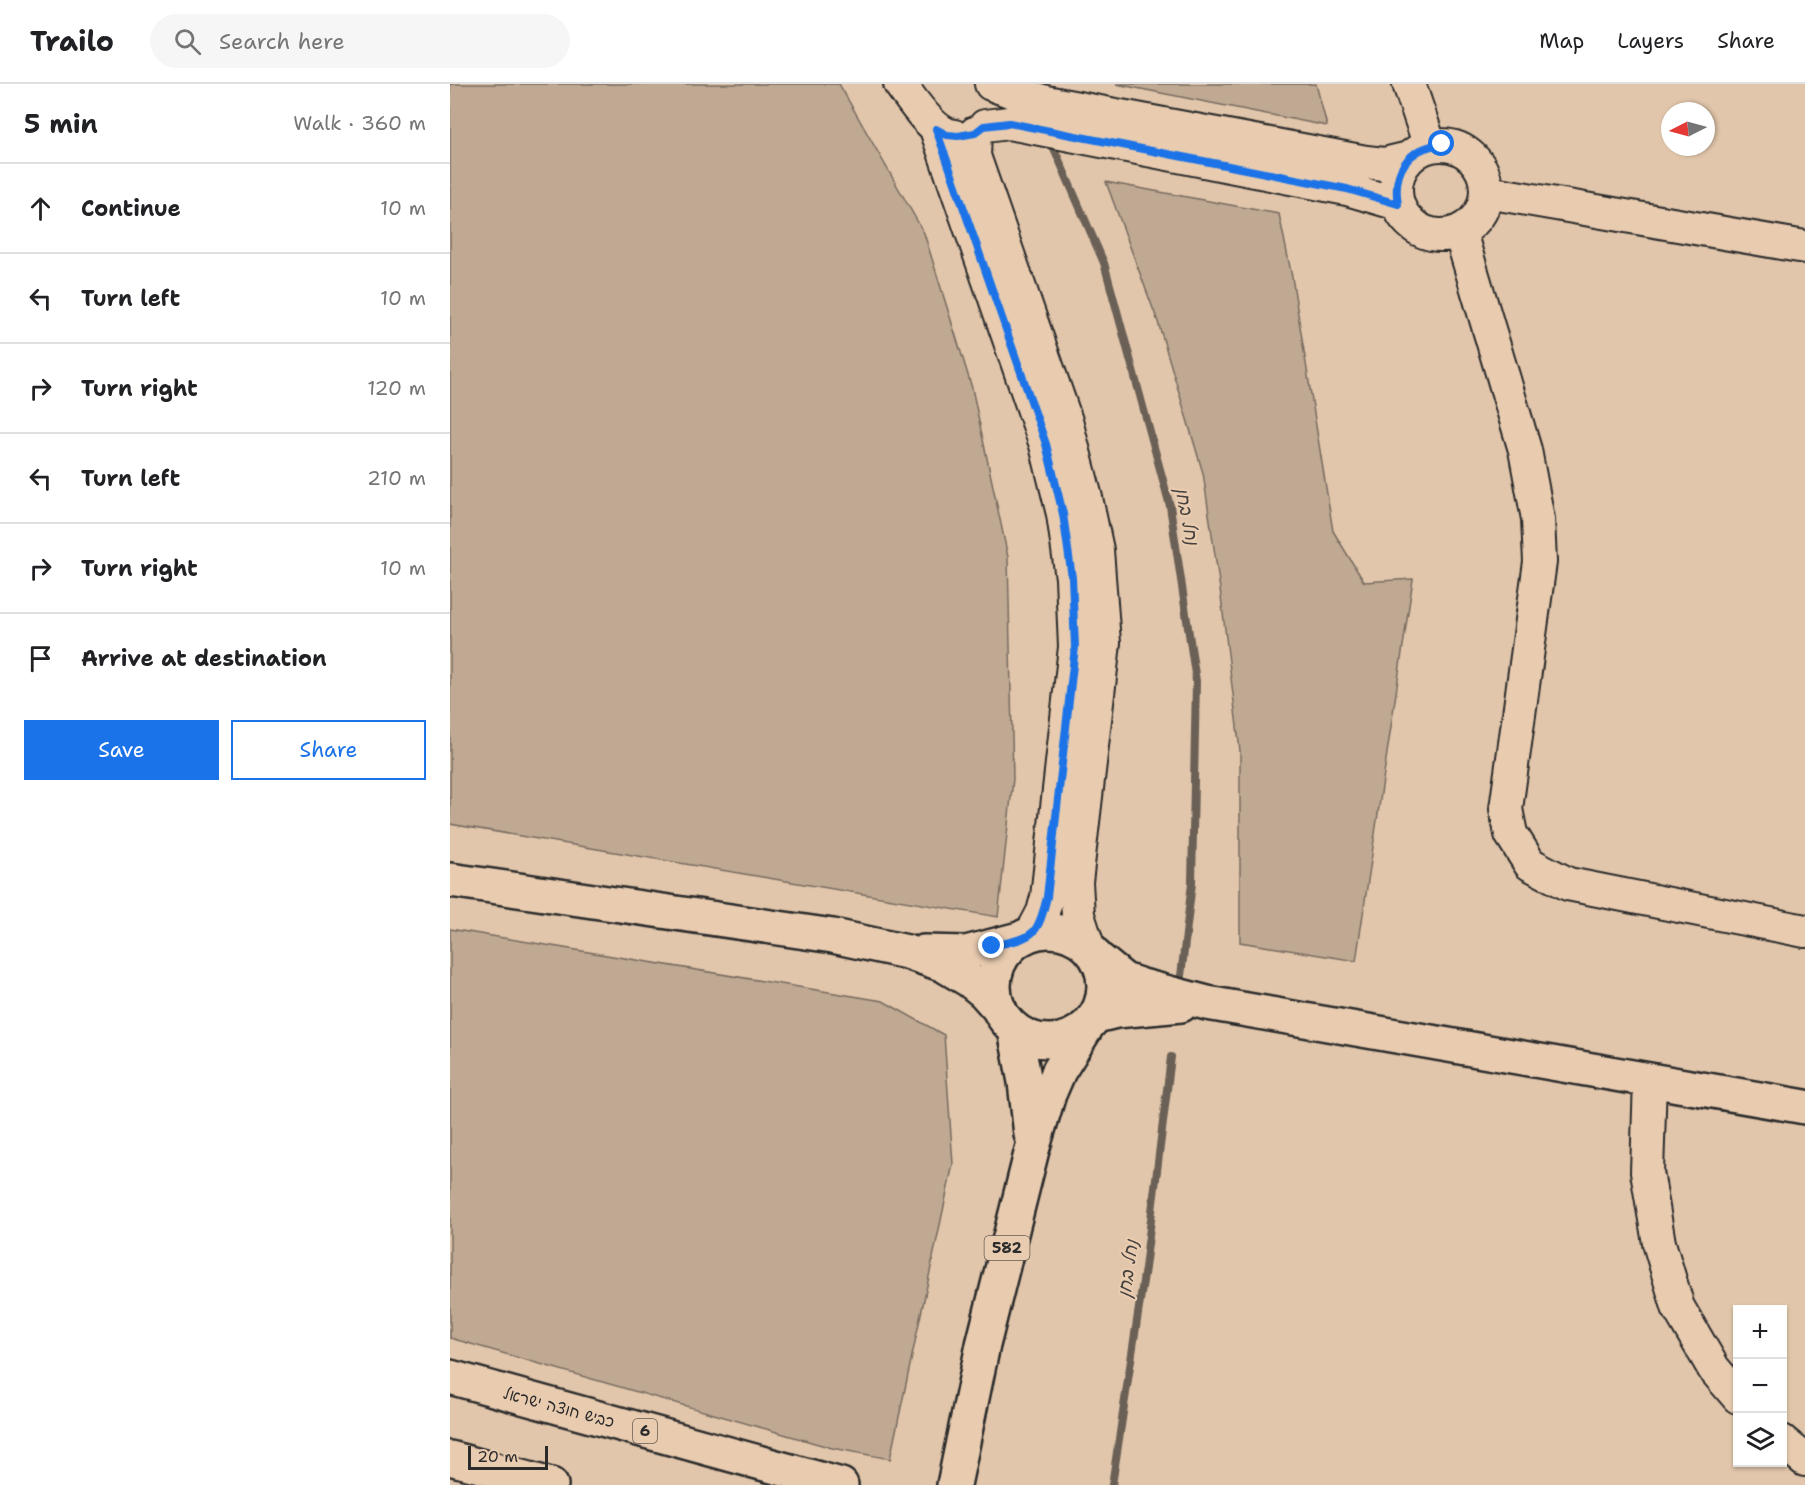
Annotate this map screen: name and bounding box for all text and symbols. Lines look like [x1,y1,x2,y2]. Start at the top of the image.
search box [150,14,570,68]
text: Trailo [30,22,114,60]
icon: search [171,25,204,58]
text: Search here [219,27,345,56]
text: Map [1539,27,1584,55]
text: Layers [1617,27,1684,55]
text: Share [1717,27,1775,55]
north arrow [1661,102,1715,156]
text: 5 min [24,106,98,141]
text: Walk · 360 m [293,110,426,136]
route start [1428,130,1454,156]
icon: ahead [24,192,57,225]
text: Continue [81,194,181,223]
text: 10 m [380,195,426,221]
icon: left [24,282,57,315]
text: Turn left [81,284,180,313]
text: 10 m [380,285,426,311]
icon: right [24,372,57,405]
text: Turn right [81,374,198,403]
text: 120 m [367,375,426,401]
icon: left [24,462,57,495]
text: Turn left [81,464,180,493]
text: 210 m [367,465,426,491]
water label: נחל בחן [1170,485,1205,548]
icon: right [24,552,57,585]
text: Turn right [81,554,198,583]
text: 10 m [380,555,426,581]
icon: arrive [24,642,57,675]
text: Arrive at destination [81,644,327,673]
button: Save [24,720,219,780]
button: Share [231,720,426,780]
route end [978,932,1004,958]
road number: 582 [984,1236,1030,1260]
water label: נחל בחן [1112,1237,1144,1299]
map controls [1733,1305,1787,1467]
button: + [1733,1305,1787,1359]
button: − [1733,1359,1787,1413]
street label: כביש חוצה ישראל [501,1383,617,1432]
button: layers [1733,1413,1787,1467]
road number: 6 [633,1419,657,1443]
scale bar [468,1443,548,1470]
text: 20 m [477,1446,518,1467]

